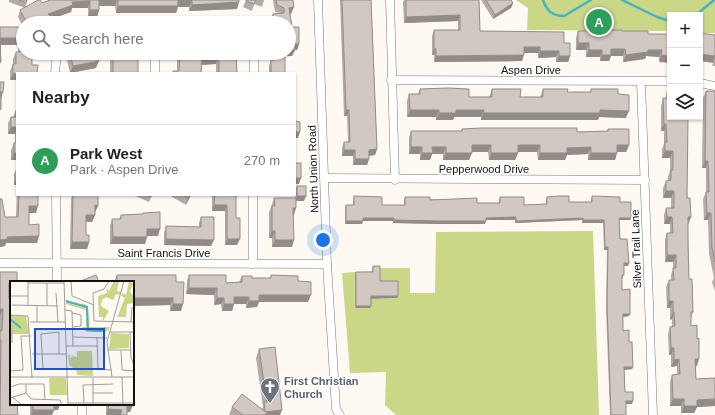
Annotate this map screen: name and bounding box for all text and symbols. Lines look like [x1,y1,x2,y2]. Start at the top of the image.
pin: A [586,7,612,37]
map controls [667,12,703,120]
button: + [667,12,703,48]
search box [16,16,296,60]
icon: search [30,27,52,49]
text: Search here [62,30,144,47]
button: − [667,48,703,84]
street label: Aspen Drive [501,64,561,76]
button: layers [667,84,703,120]
text: Nearby [32,88,90,107]
street label: North Union Road [305,125,321,213]
text: Park West [70,145,142,162]
text: A [40,153,50,168]
text: 270 m [244,153,280,168]
text: Park · Aspen Drive [70,162,178,177]
street label: Pepperwood Drive [439,163,529,175]
street label: Silver Trail Lane [629,209,643,289]
your location [313,230,333,250]
street label: Saint Francis Drive [118,247,210,259]
inset map [10,281,134,405]
place label: First Christian Church [284,375,359,400]
church icon: First Christian Church [259,376,281,404]

